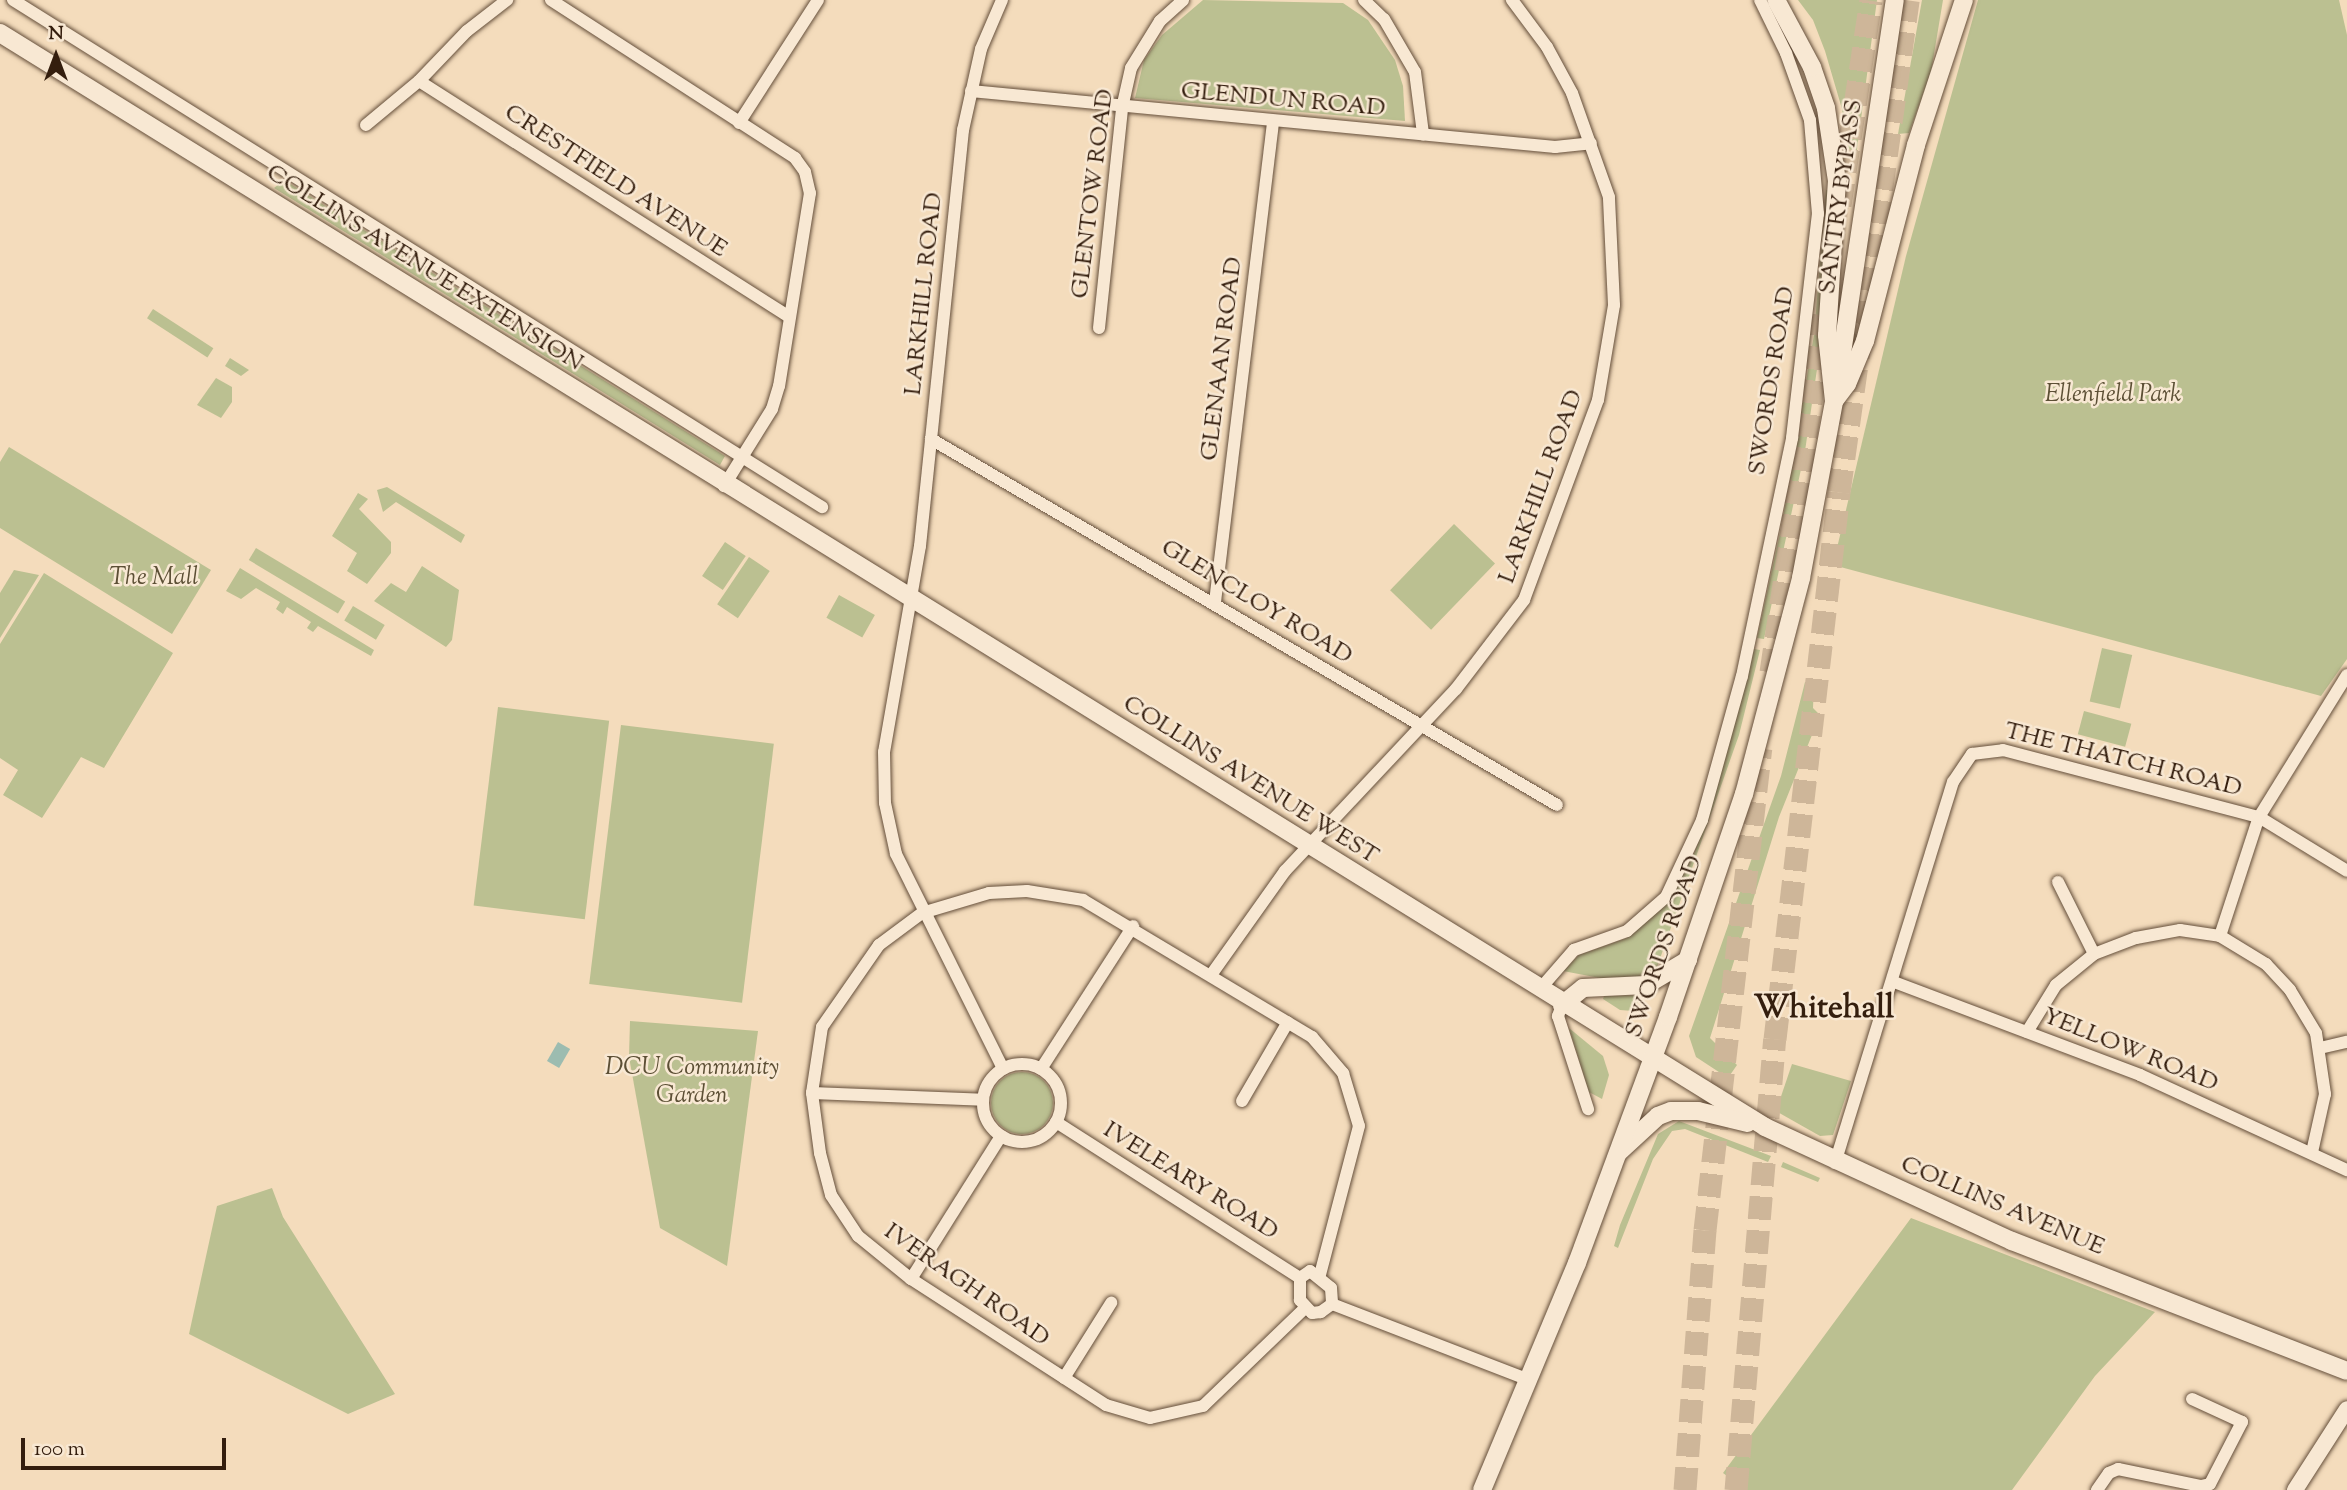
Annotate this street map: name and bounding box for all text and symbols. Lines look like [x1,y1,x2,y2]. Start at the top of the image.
north arrow [21,21,91,91]
text: N [48,21,64,48]
street label: GLENDUN ROAD [1180,78,1386,124]
street label: GLENTOW ROAD [1067,88,1121,300]
street label: SANTRY BYPASS [1814,98,1870,296]
street label: CRESTFIELD AVENUE [498,99,732,265]
street label: COLLINS AVENUE EXTENSION [260,159,588,379]
street label: LARKHILL ROAD [900,191,950,397]
street label: GLENAAN ROAD [1196,256,1250,462]
street label: SWORDS ROAD [1744,285,1802,477]
park label: Ellenfield Park [2045,382,2181,410]
street label: LARKHILL ROAD [1494,386,1590,588]
street label: GLENCLOY ROAD [1155,535,1357,671]
park label: The Mall [109,565,199,593]
street label: COLLINS AVENUE WEST [1117,690,1383,872]
street label: THE THATCH ROAD [2001,718,2245,804]
street label: SWORDS ROAD [1620,852,1710,1042]
district label: Whitehall [1754,990,1894,1028]
street label: YELLOW ROAD [2038,1003,2222,1099]
park label: DCU Community Garden [605,1055,779,1111]
street label: IVELEARY ROAD [1097,1117,1283,1247]
street label: COLLINS AVENUE [1896,1151,2108,1263]
street label: IVERAGH ROAD [878,1218,1054,1354]
scale bar [24,1424,229,1468]
text: 100 m [34,1435,85,1465]

